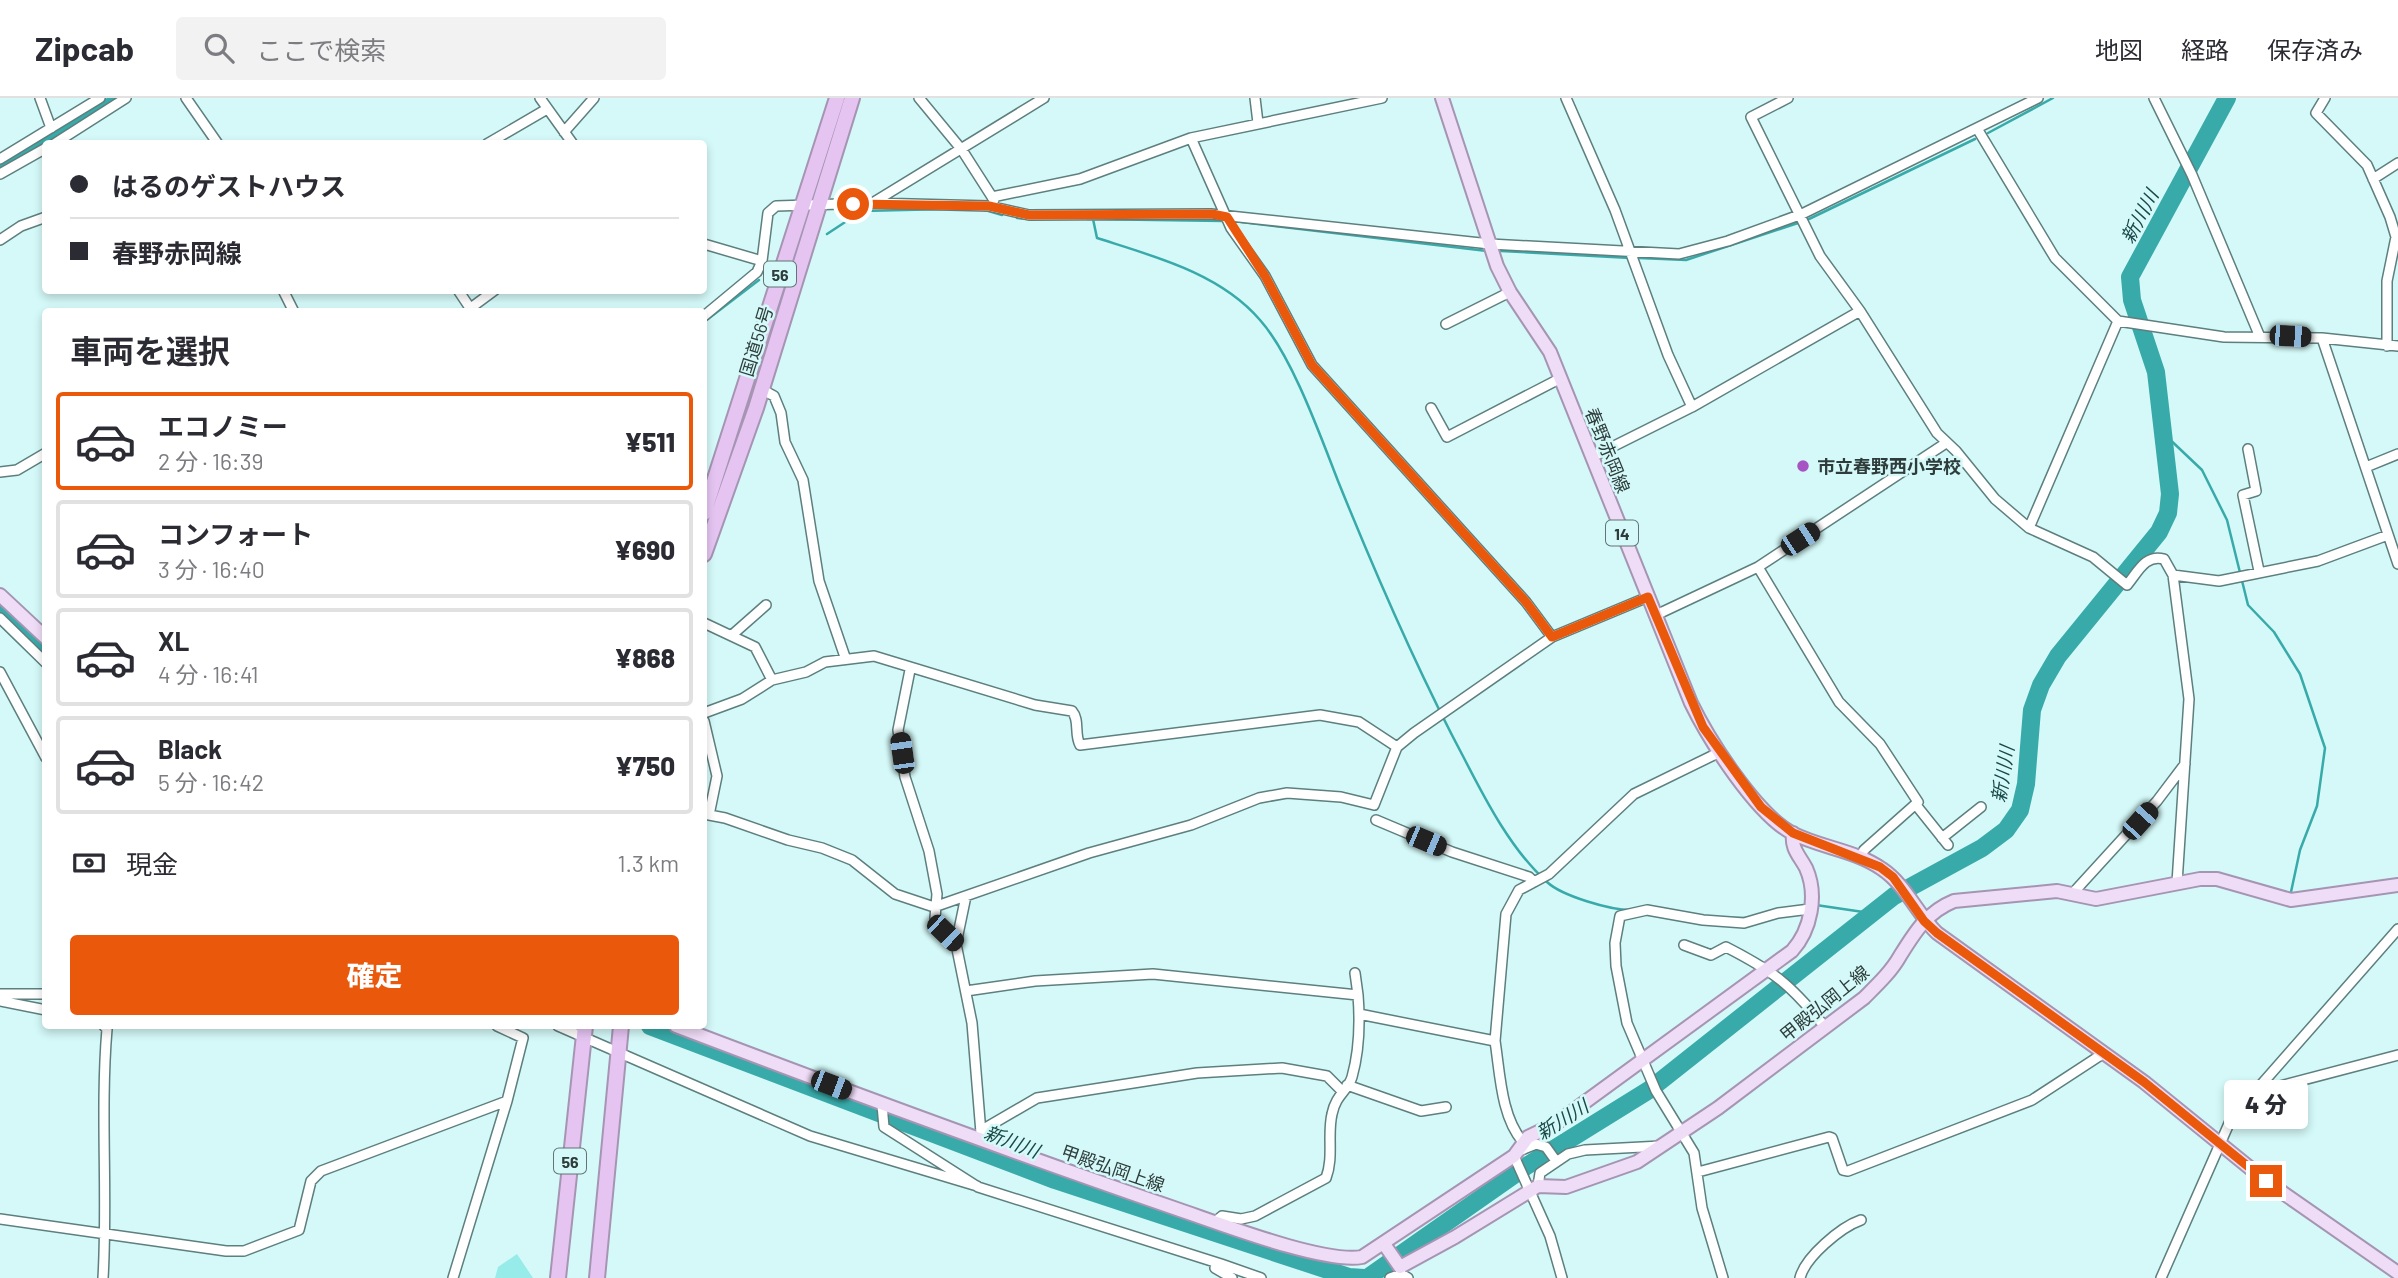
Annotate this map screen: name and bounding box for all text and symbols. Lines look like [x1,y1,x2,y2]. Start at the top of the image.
search box [176,17,666,80]
text: Zipcab [35,28,134,68]
icon: search [200,29,238,67]
text: ここで検索 [256,34,386,65]
text: 地図 [2095,35,2143,64]
text: 経路 [2181,35,2229,64]
text: 保存済み [2267,35,2363,64]
text: はるのゲストハウス [112,170,346,201]
water label: 新川川 [2115,184,2163,247]
route start [837,188,869,220]
text: 春野赤岡線 [112,237,242,268]
road number: 56 [764,262,796,286]
street label: 国道56号 [735,303,777,379]
car [2269,324,2312,348]
text: 車両を選択 [70,331,230,369]
street label: 春野赤岡線 [1581,404,1635,496]
icon: car [74,410,137,473]
text: エコノミー [158,410,288,441]
text: ¥511 [624,426,675,457]
text: 2 分 · 16:39 [158,447,263,475]
place label: 市立春野西小学校 [1817,455,1961,477]
marker: 市立春野西小学校 [1795,458,1811,474]
icon: car [74,518,137,581]
text: コンフォート [158,518,313,549]
car [1777,519,1824,559]
road number: 14 [1606,520,1638,546]
text: ¥690 [614,534,675,565]
text: 3 分 · 16:40 [158,555,265,583]
text: XL [158,625,189,656]
icon: car [74,626,137,689]
text: ¥868 [614,642,675,673]
text: 4 分 · 16:41 [158,660,259,688]
car [889,731,916,775]
text: Black [158,733,222,764]
icon: car [74,734,137,797]
water label: 新川川 [1986,742,2018,804]
text: ¥750 [615,750,675,781]
text: 5 分 · 16:42 [158,768,264,796]
car [2119,798,2162,844]
car [1403,823,1450,859]
icon: cash [70,844,108,882]
text: 現金 [126,848,178,879]
text: 1.3 km [618,849,679,877]
car [923,911,968,955]
button: 確定 [70,935,679,1015]
street label: 甲殿弘岡上線 [1775,960,1873,1046]
car [808,1068,855,1102]
callout: 4 分 [2224,1080,2308,1128]
text: 4 分 [2245,1090,2287,1118]
water label: 新川川 [1532,1093,1594,1144]
water label: 新川川 [981,1120,1045,1163]
street label: 甲殿弘岡上線 [1058,1140,1168,1196]
road number: 56 [554,1148,586,1174]
route end [2250,1165,2282,1197]

